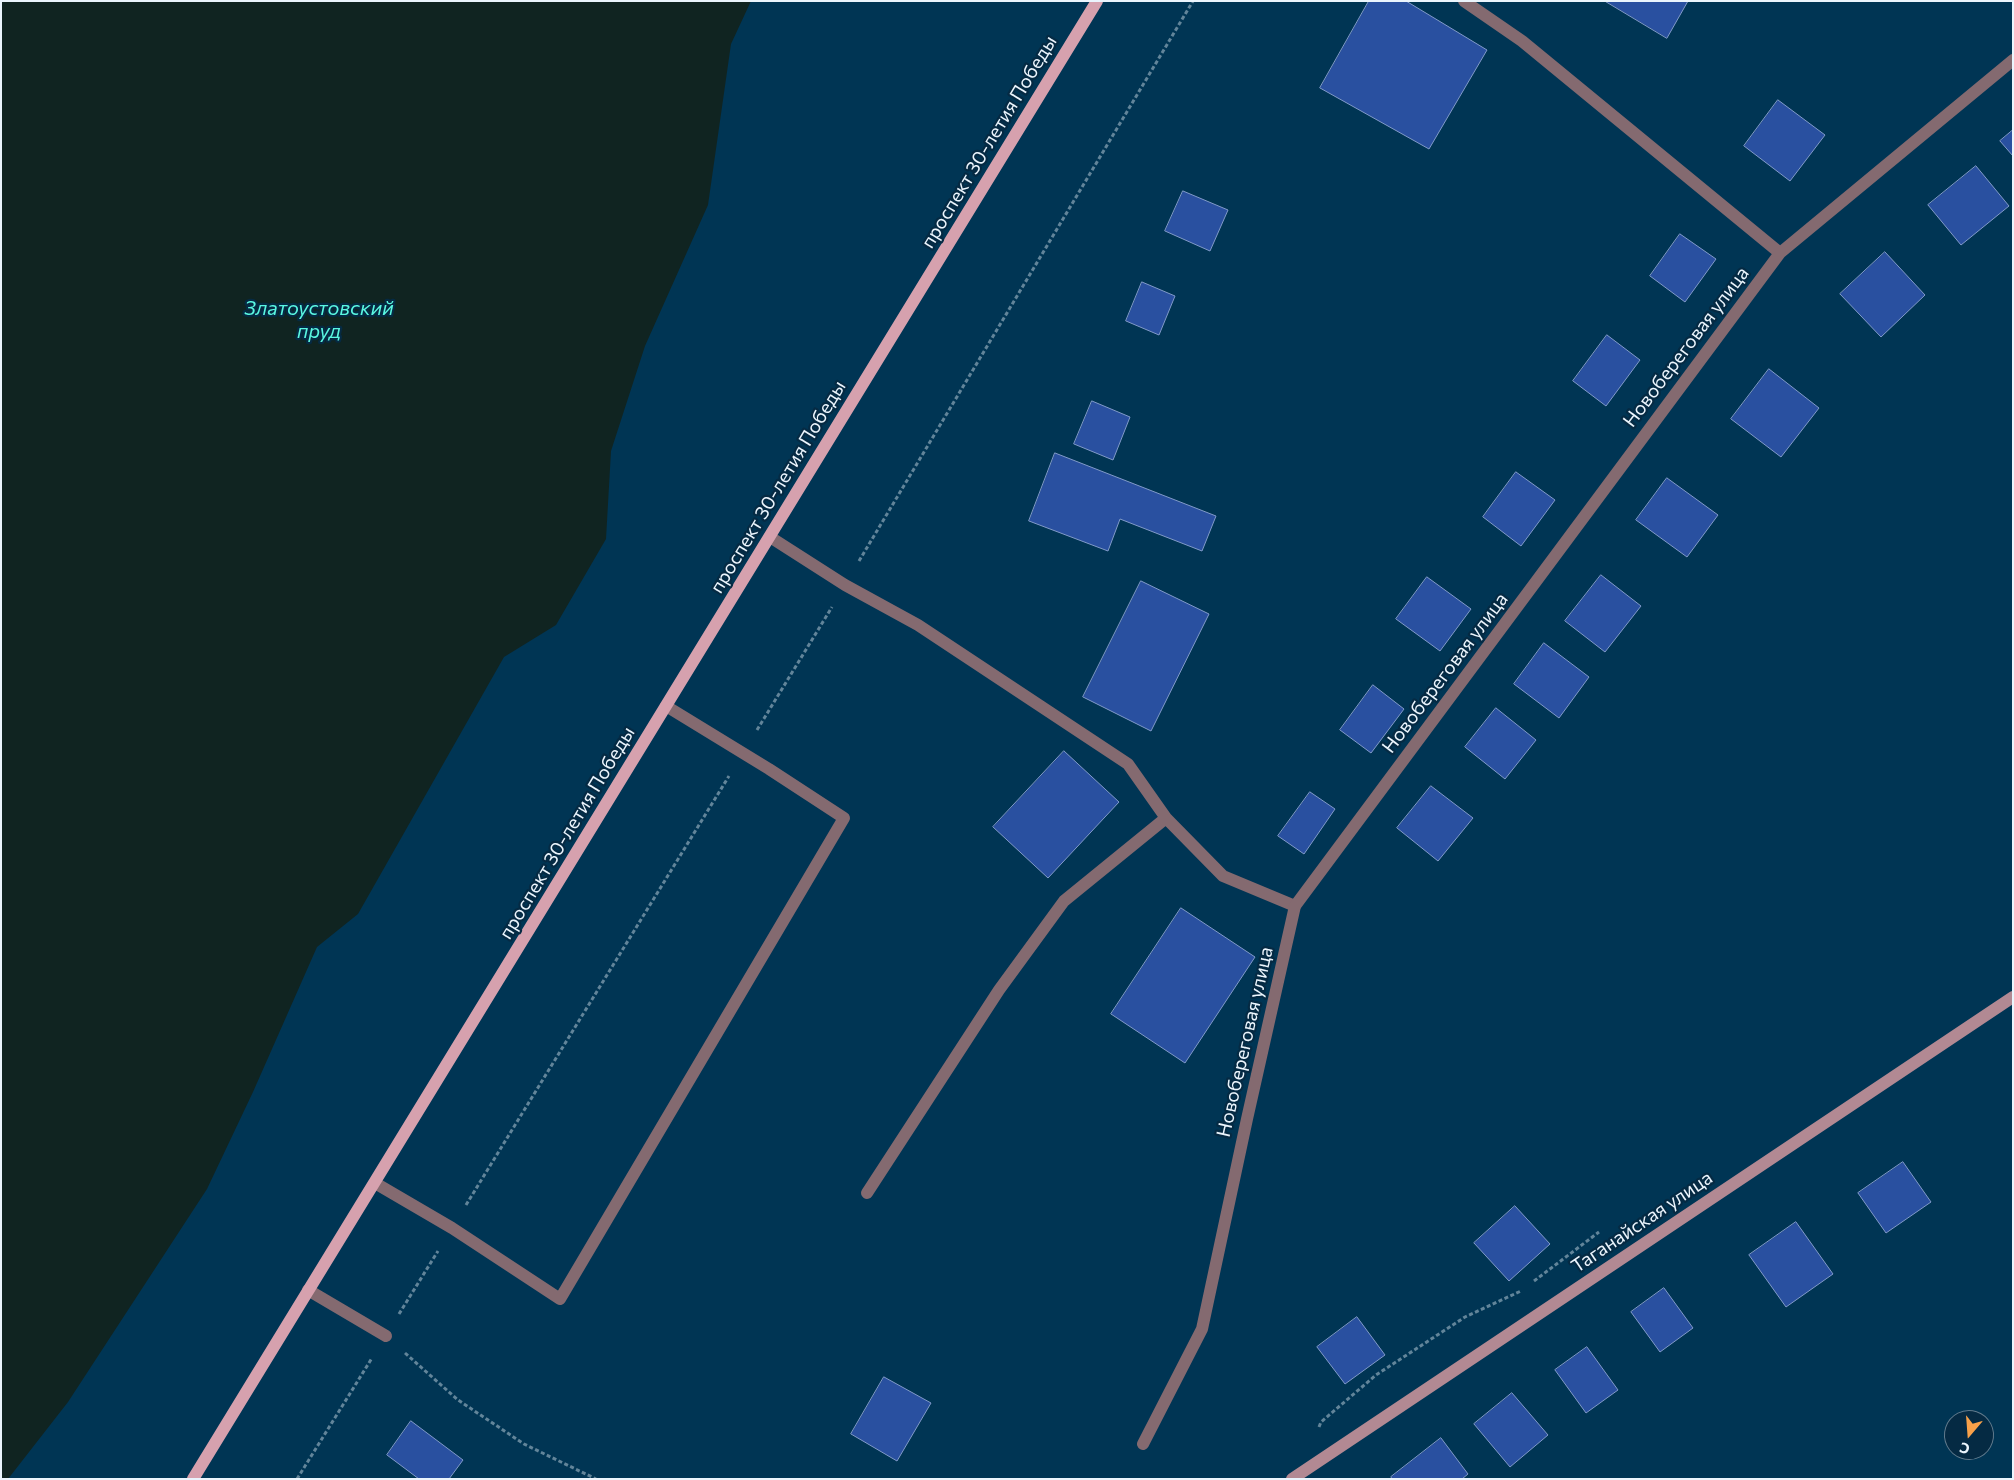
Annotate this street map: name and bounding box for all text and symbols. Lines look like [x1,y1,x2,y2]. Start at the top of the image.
street label: проспект 30-летия Победы [916,32,1062,252]
street label: Новобереговая улица [1618,262,1754,432]
water label: Златоустовский пруд [244,296,394,343]
street label: проспект 30-летия Победы [705,377,851,597]
street label: Новобереговая улица [1377,588,1513,758]
street label: проспект 30-летия Победы [494,723,640,943]
street label: Новобереговая улица [1212,945,1278,1139]
street label: Таганайская улица [1567,1166,1717,1278]
north arrow [1944,1410,1994,1460]
text: С [1957,1439,1972,1458]

